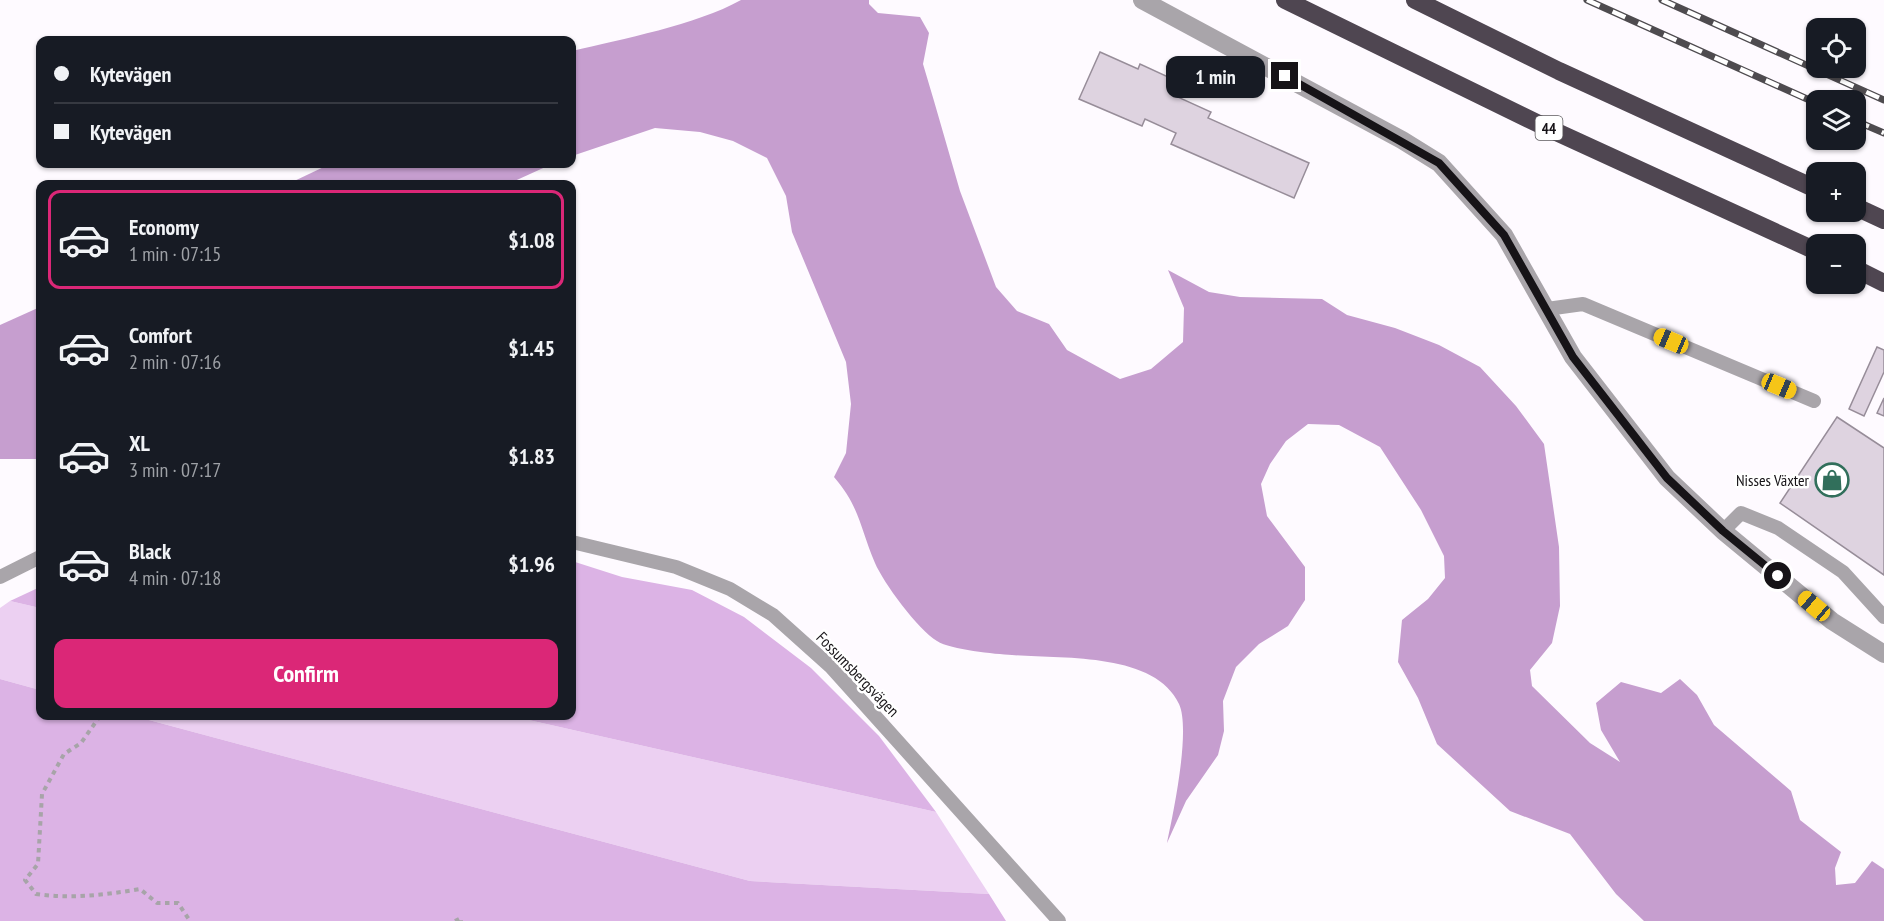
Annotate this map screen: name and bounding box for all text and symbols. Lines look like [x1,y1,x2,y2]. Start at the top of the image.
map controls [1806,18,1866,294]
button: locate [1806,18,1866,78]
callout: 1 min [1165,55,1264,97]
text: Kytevägen [90,60,171,88]
route end [1271,62,1298,89]
text: 1 min [1195,64,1236,90]
button: layers [1806,90,1866,150]
road number: 44 [1536,116,1562,140]
text: Kytevägen [90,118,171,146]
button: + [1806,162,1866,222]
icon: car [57,213,111,267]
text: Economy [129,213,199,241]
text: $1.08 [508,226,555,254]
button: − [1806,234,1866,294]
text: 1 min · 07:15 [129,241,221,267]
icon: car [57,321,111,375]
text: Comfort [129,321,192,349]
car [1651,326,1691,356]
text: $1.45 [508,334,555,362]
text: 2 min · 07:16 [129,349,221,375]
car [1759,371,1799,401]
icon: car [57,429,111,483]
text: XL [129,429,150,457]
text: $1.83 [508,442,555,470]
text: 3 min · 07:17 [129,457,221,483]
shop icon: Nisses Växter [1814,462,1850,498]
place label: Nisses Växter [1736,470,1810,490]
icon: car [57,537,111,591]
text: Black [129,537,171,565]
text: $1.96 [508,550,555,578]
route start [1764,562,1791,589]
text: 4 min · 07:18 [129,565,221,591]
car [1794,588,1834,624]
street label: Fossumsbergsvägen [812,627,904,721]
button: Confirm [54,639,558,708]

